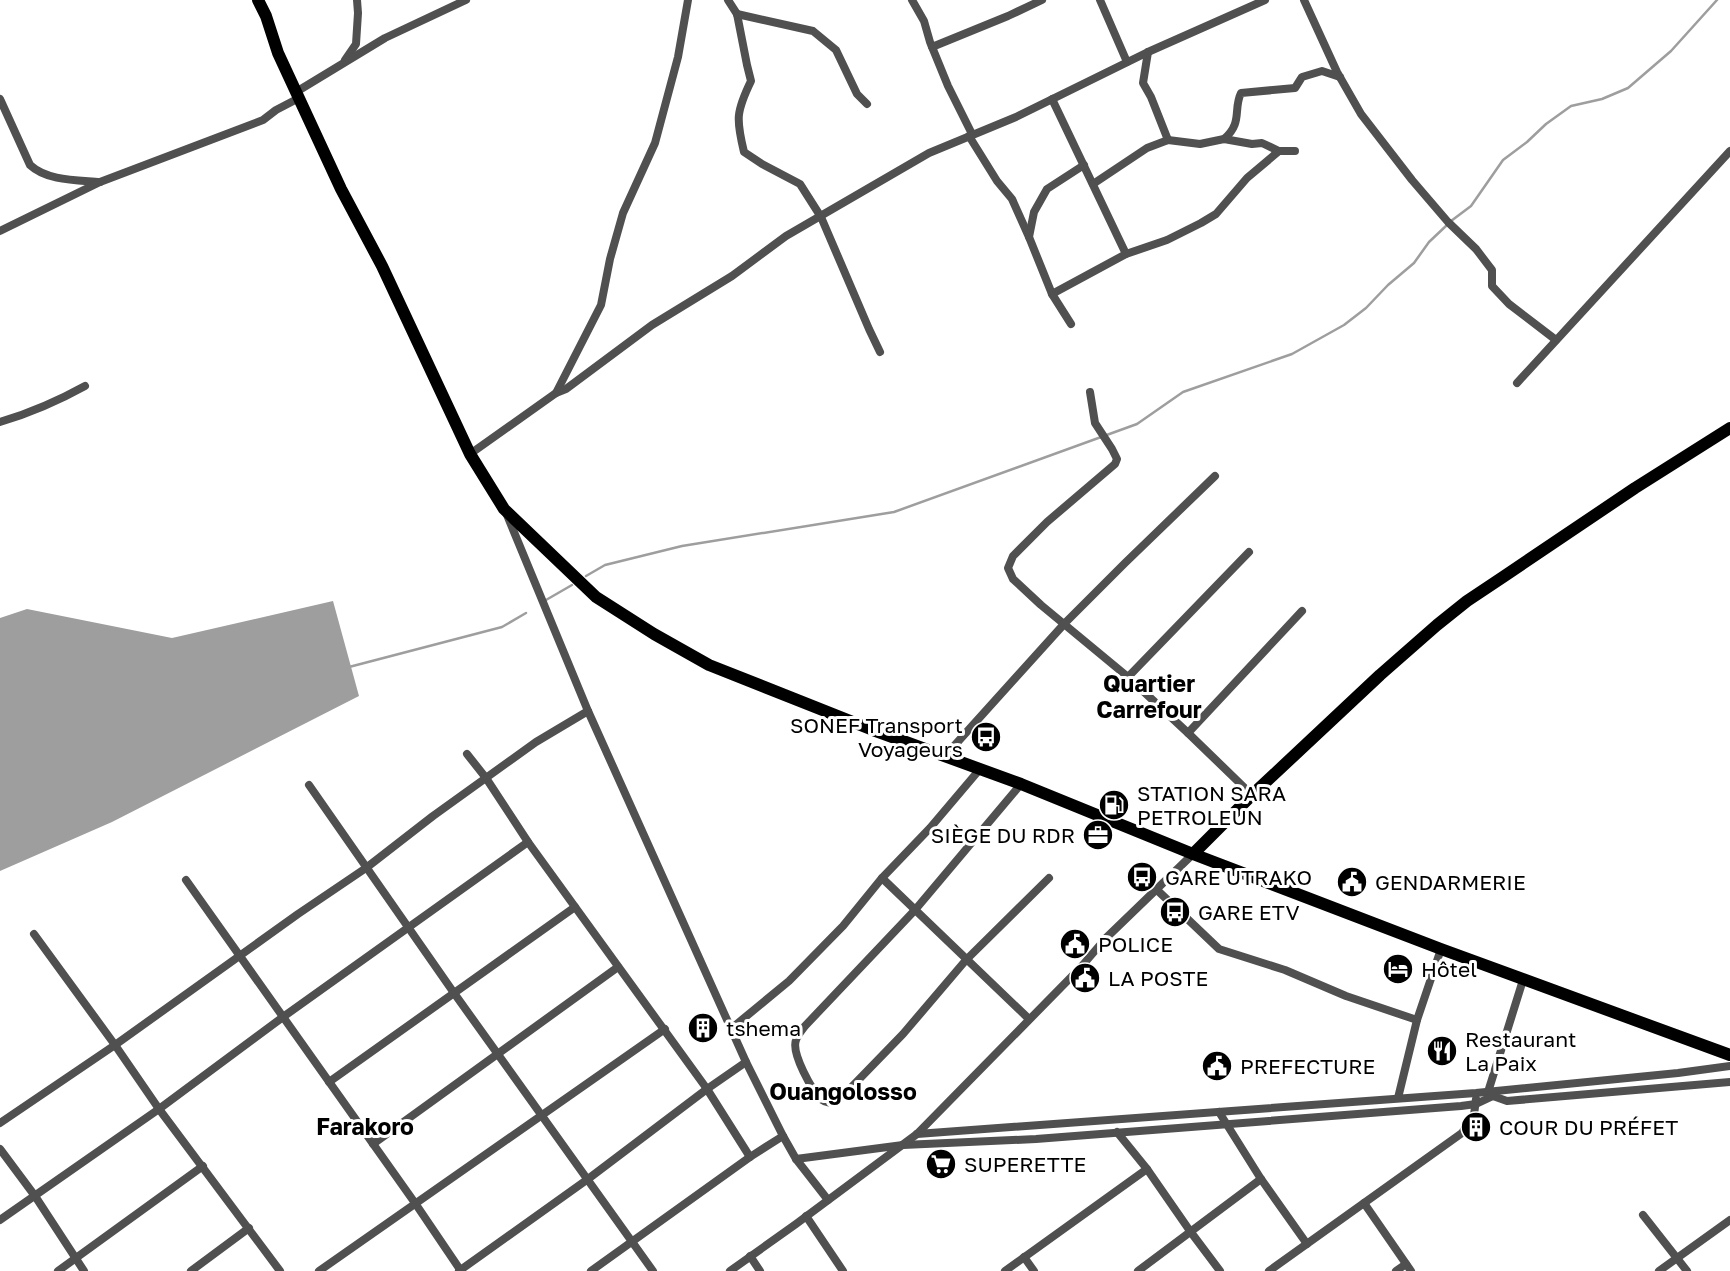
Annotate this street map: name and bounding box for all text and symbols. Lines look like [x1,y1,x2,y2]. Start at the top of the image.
district label: Quartier Carrefour [1096,669,1202,723]
place label: SONEF Transport Voyageurs [790,712,963,762]
bus stop icon: SONEF Transport Voyageurs [969,720,1003,754]
place label: STATION SARA PETROLEUN [1137,780,1286,830]
fuel station icon: STATION SARA PETROLEUN [1097,788,1131,822]
office icon: SIÈGE DU RDR [1081,818,1115,852]
place label: SIÈGE DU RDR [931,822,1075,848]
bus stop icon: GARE UTRAKO [1125,860,1159,894]
place label: GARE UTRAKO [1165,864,1312,890]
public building icon: GENDARMERIE [1335,865,1369,899]
place label: GENDARMERIE [1375,869,1526,895]
bus stop icon: GARE ETV [1158,895,1192,929]
place label: GARE ETV [1198,899,1300,925]
public building icon: POLICE [1058,927,1092,961]
place label: POLICE [1098,931,1173,957]
hotel icon: Hôtel [1381,952,1415,986]
place label: Hôtel [1421,956,1477,982]
public building icon: LA POSTE [1068,961,1102,995]
place label: LA POSTE [1108,965,1208,991]
building icon: tshema [686,1011,720,1045]
place label: tshema [726,1015,801,1041]
place label: Restaurant La Paix [1465,1026,1576,1076]
restaurant icon: Restaurant La Paix [1425,1034,1459,1068]
public building icon: PREFECTURE [1200,1049,1234,1083]
place label: PREFECTURE [1240,1053,1375,1079]
district label: Ouangolosso [769,1077,917,1105]
building icon: COUR DU PRÉFET [1459,1110,1493,1144]
district label: Farakoro [316,1112,414,1140]
place label: COUR DU PRÉFET [1499,1114,1678,1140]
supermarket icon: SUPERETTE [924,1147,958,1181]
place label: SUPERETTE [964,1151,1086,1177]

